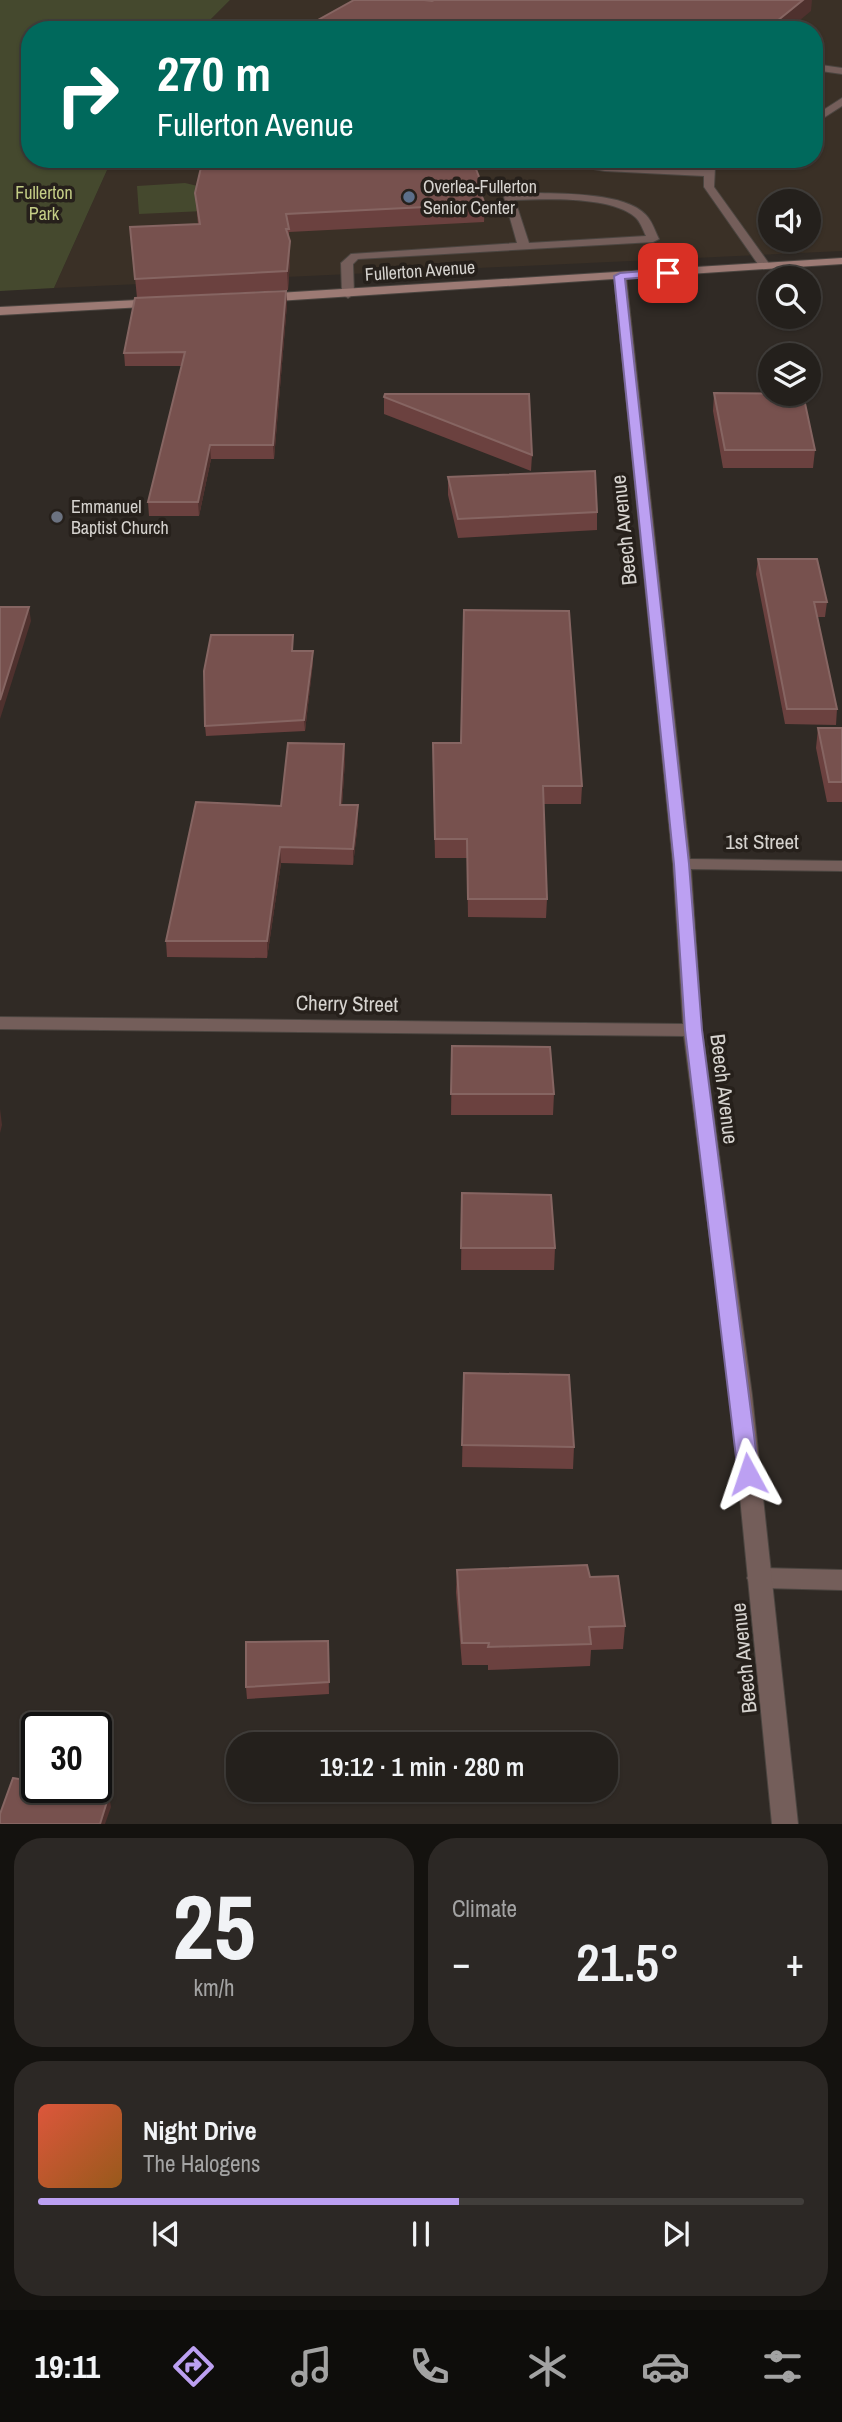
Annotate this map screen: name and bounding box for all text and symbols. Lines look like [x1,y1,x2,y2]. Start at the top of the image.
text: 270 m [157,40,271,106]
icon: right [42,49,133,140]
text: Fullerton Avenue [157,103,353,146]
place label: Overlea-Fullerton Senior Center [423,174,537,220]
park label: Fullerton Park [15,180,73,226]
marker: Overlea-Fullerton Senior Center [401,189,417,205]
map controls [758,189,821,406]
button: sound [758,189,821,252]
pin [638,243,698,303]
street label: Fullerton Avenue [364,254,476,287]
icon: arrive [649,254,687,292]
button: search [758,266,821,329]
button: layers [758,343,821,406]
street label: Beech Avenue [603,473,644,587]
place label: Emmanuel Baptist Church [71,494,169,540]
marker: Emmanuel Baptist Church [49,509,65,525]
street label: 1st Street [725,827,799,856]
street label: Cherry Street [296,988,399,1019]
street label: Beech Avenue [703,1032,746,1146]
position arrow [711,1437,785,1511]
street label: Beech Avenue [723,1601,764,1715]
speed limit sign: 30 [21,1712,112,1803]
text: 19:12 · 1 min · 280 m [320,1749,524,1784]
text: 25 [173,1865,256,1987]
text: Climate [452,1893,517,1924]
text: 21.5° [576,1927,680,1997]
text: − [452,1937,470,1988]
text: + [786,1937,804,1988]
text: km/h [194,1972,234,2003]
text: Night Drive [143,2113,257,2148]
text: The Halogens [143,2148,260,2179]
icon: previous [147,2215,185,2253]
icon: pause [402,2215,440,2253]
icon: next [657,2215,695,2253]
icon: directions [169,2342,218,2391]
icon: music [287,2342,336,2391]
icon: phone [405,2342,454,2391]
icon: climate [523,2342,572,2391]
icon: car [641,2342,690,2391]
icon: filters [758,2342,807,2391]
text: 19:11 [34,2345,100,2388]

